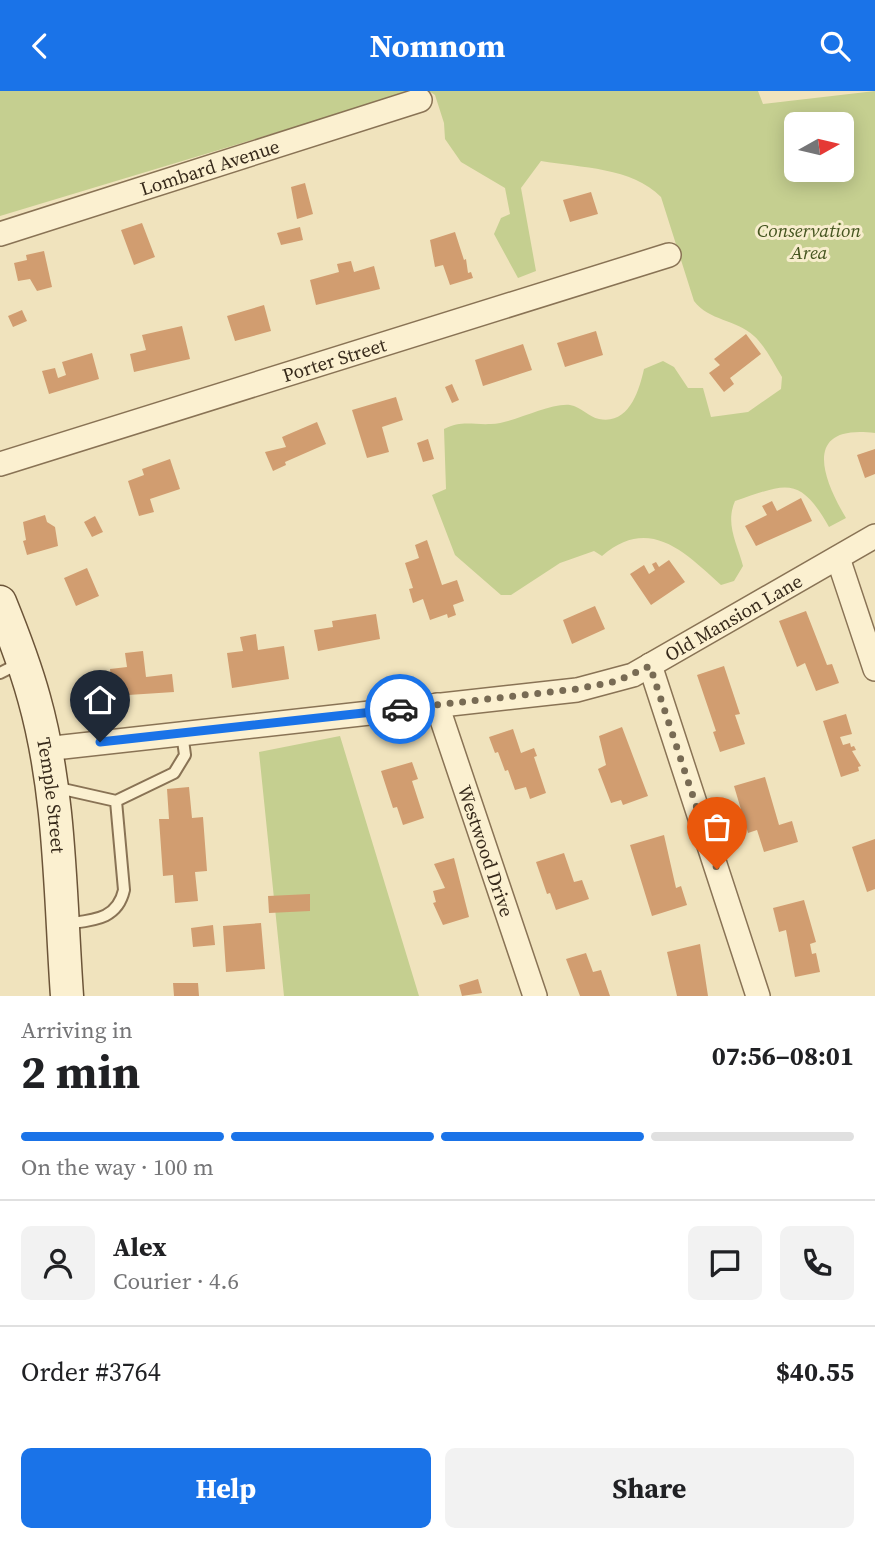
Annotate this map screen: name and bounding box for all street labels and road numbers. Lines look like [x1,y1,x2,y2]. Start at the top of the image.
street label: Lombard Avenue [137,133,283,202]
street label: Porter Street [279,331,390,388]
street label: Old Mansion Lane [660,568,807,667]
street label: Temple Street [31,735,72,855]
street label: Westwood Drive [452,782,520,920]

